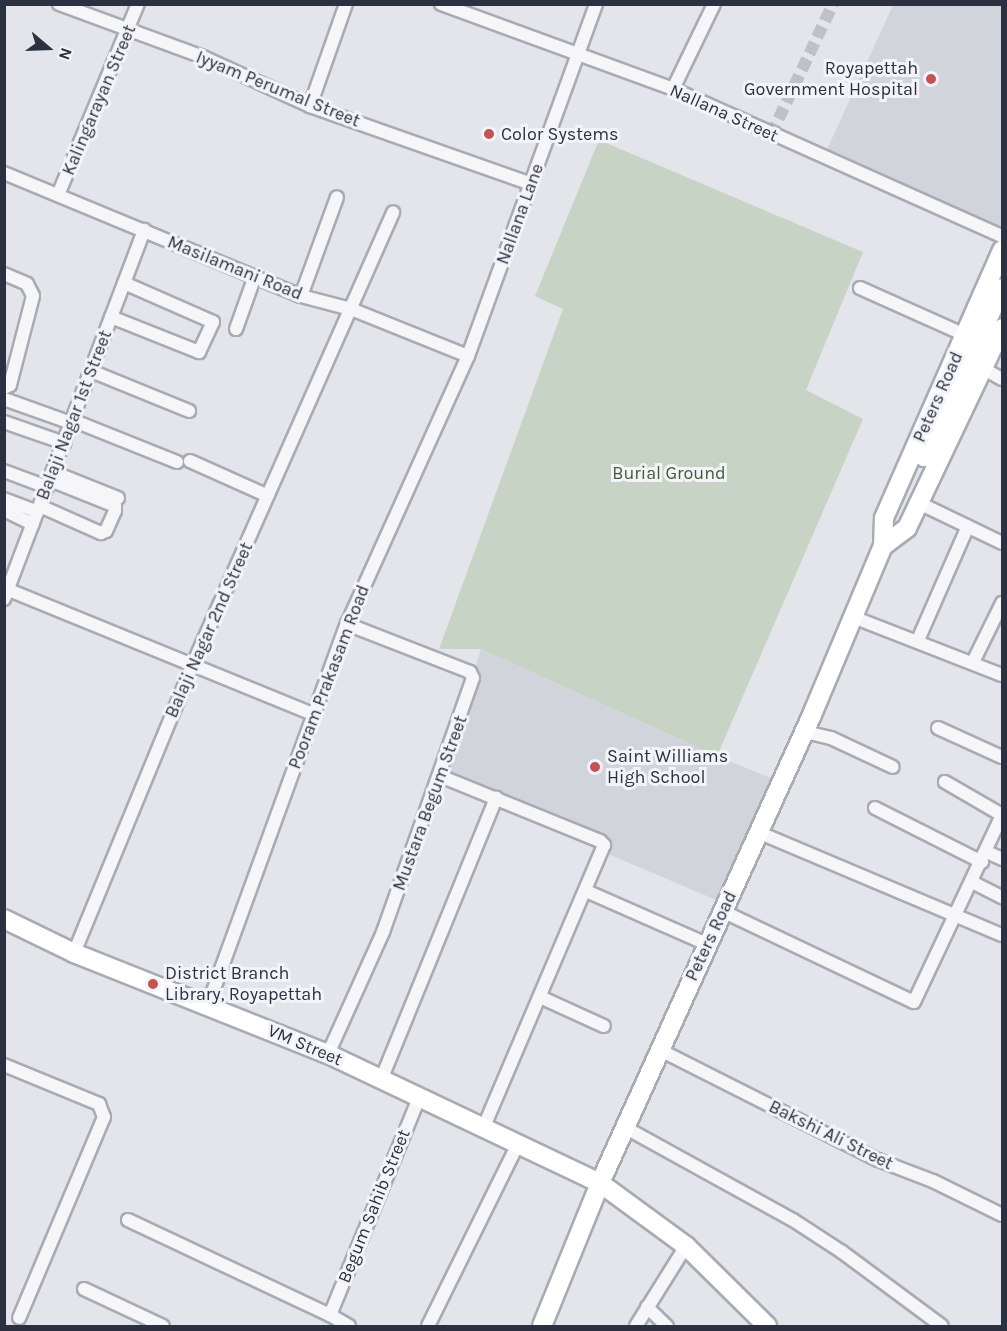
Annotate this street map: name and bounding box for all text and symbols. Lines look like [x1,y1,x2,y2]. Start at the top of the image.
north arrow [18,18,78,78]
street label: Kalingarayan Street [58,21,140,179]
text: N [55,45,76,63]
street label: Iyyam Perumal Street [193,46,363,132]
place label: Royapettah Government Hospital [744,58,918,100]
marker: Royapettah Government Hospital [922,70,940,88]
street label: Nallana Street [666,79,782,147]
place label: Color Systems [501,123,619,145]
marker: Color Systems [482,127,496,141]
street label: Nallana Lane [492,161,548,267]
street label: Masilamani Road [164,231,306,305]
street label: Balaji Nagar 1st Street [32,327,116,503]
street label: Peters Road [908,348,968,446]
park label: Burial Ground [612,462,726,484]
street label: Balaji Nagar 2nd Street [160,539,258,721]
street label: Pooram Prakasam Road [284,582,374,772]
street label: Mustara Begum Street [388,712,472,894]
place label: Saint Williams High School [607,746,728,789]
marker: Saint Williams High School [588,760,602,774]
street label: Peters Road [681,888,741,984]
place label: District Branch Library, Royapettah [165,963,322,1006]
marker: District Branch Library, Royapettah [146,977,160,991]
street label: VM Street [264,1020,346,1070]
street label: Bakshi Ali Street [765,1096,897,1174]
street label: Begum Sahib Street [333,1126,415,1286]

